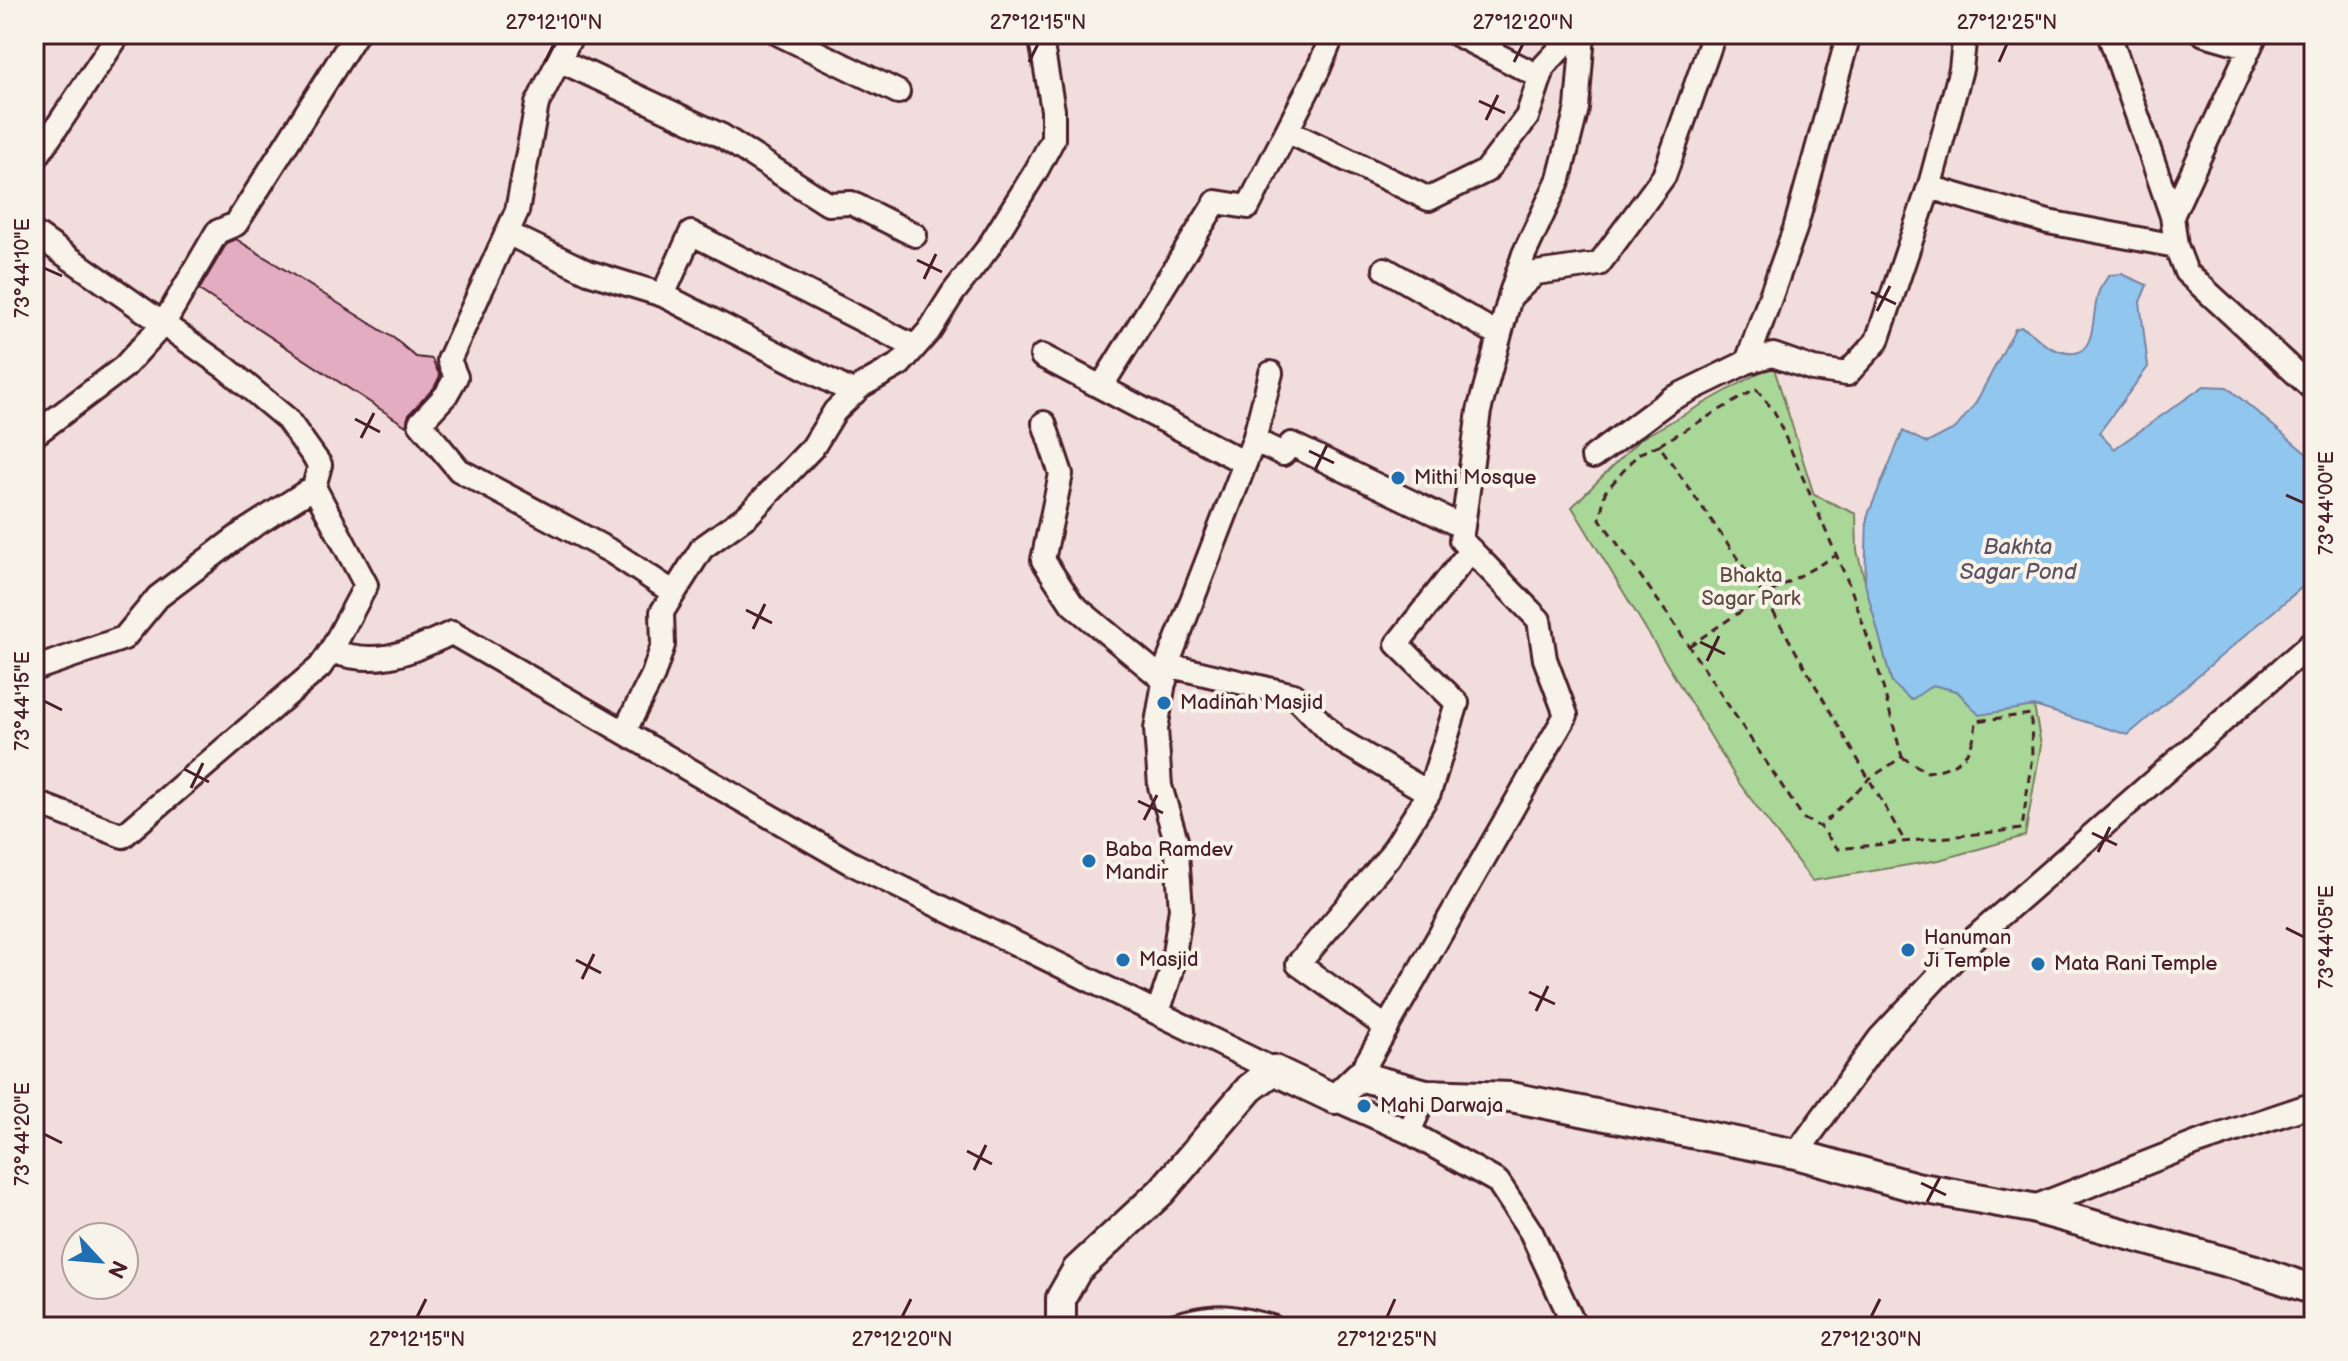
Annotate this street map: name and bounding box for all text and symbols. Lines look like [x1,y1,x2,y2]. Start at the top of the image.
text: 27°12'10"N [506,11,602,35]
text: 27°12'15"N [990,11,1086,35]
text: 27°12'20"N [1473,11,1573,35]
text: 27°12'25"N [1957,11,2057,35]
text: 73°44'10"E [11,218,35,318]
text: 73°44'00"E [2315,451,2339,555]
place label: Mithi Mosque [1414,466,1537,490]
marker: Mithi Mosque [1389,469,1407,487]
water label: Bakhta Sagar Pond [1959,534,2077,586]
park label: Bhakta Sagar Park [1701,564,1801,611]
text: 73°44'15"E [11,651,35,751]
place label: Madinah Masjid [1180,691,1323,715]
marker: Madinah Masjid [1155,694,1173,712]
place label: Baba Ramdev Mandir [1105,838,1233,885]
marker: Baba Ramdev Mandir [1080,852,1098,870]
text: 73°44'05"E [2315,885,2339,989]
place label: Hanuman Ji Temple [1924,926,2011,973]
marker: Hanuman Ji Temple [1899,941,1917,959]
place label: Masjid [1139,948,1198,972]
marker: Masjid [1114,951,1132,969]
place label: Mata Rani Temple [2054,952,2217,976]
marker: Mata Rani Temple [2029,955,2047,973]
text: 73°44'20"E [11,1082,35,1186]
place label: Mahi Darwaja [1380,1094,1503,1118]
marker: Mahi Darwaja [1355,1097,1373,1115]
north arrow [60,1221,140,1301]
text: N [101,1256,132,1282]
text: 27°12'15"N [369,1328,465,1352]
text: 27°12'20"N [852,1328,952,1352]
text: 27°12'25"N [1337,1328,1437,1352]
text: 27°12'30"N [1820,1328,1922,1352]

